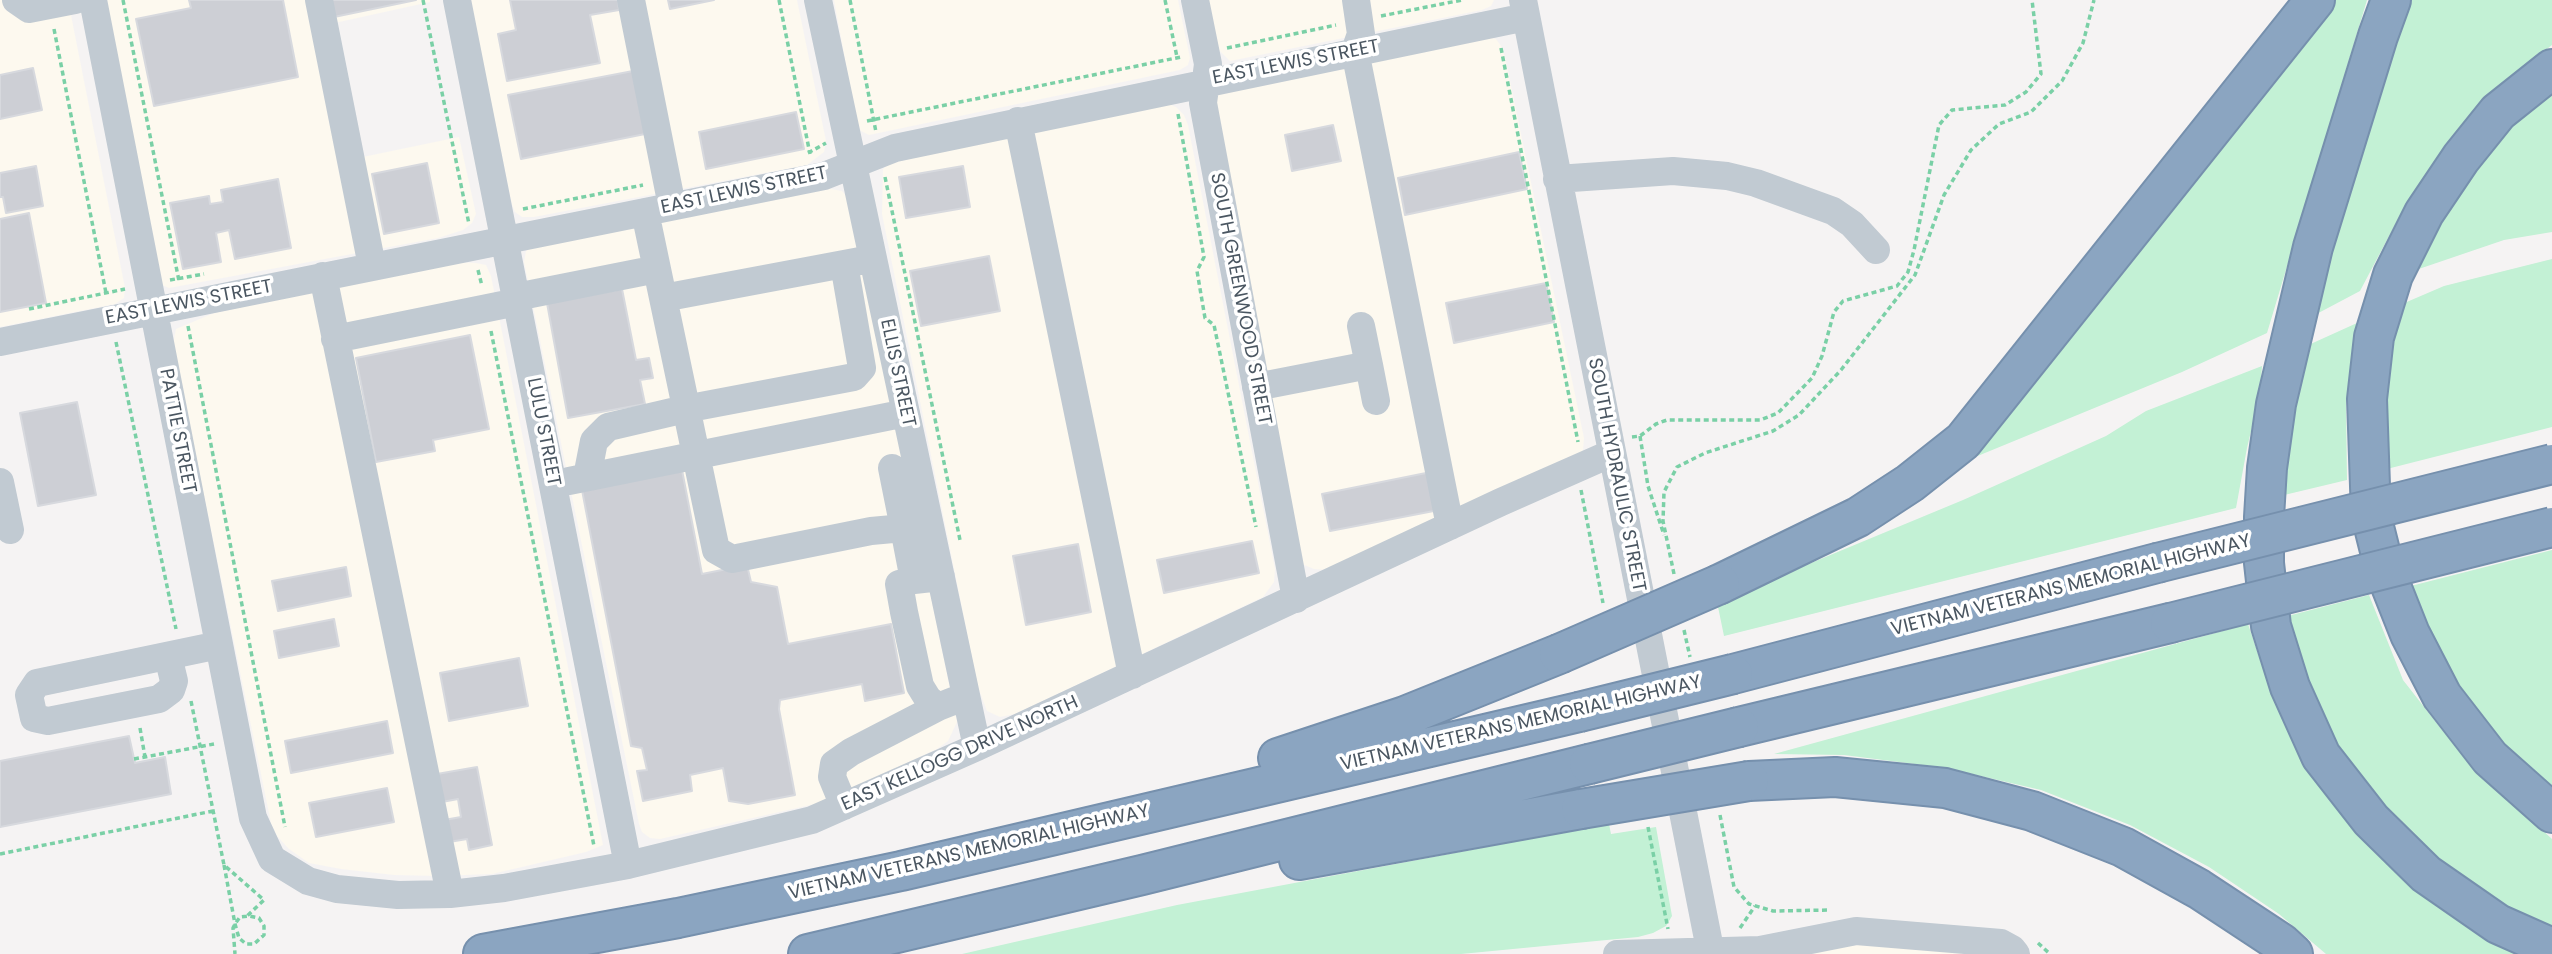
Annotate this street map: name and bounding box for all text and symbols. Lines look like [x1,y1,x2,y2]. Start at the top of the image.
street label: EAST LEWIS STREET [1211,36,1381,90]
street label: EAST LEWIS STREET [659,162,829,220]
street label: SOUTH GREENWOOD STREET [1204,171,1276,427]
street label: EAST LEWIS STREET [104,276,274,330]
street label: ELLIS STREET [874,317,920,429]
street label: SOUTH HYDRAULIC STREET [1582,356,1650,594]
street label: PATTIE STREET [154,367,200,495]
street label: LULU STREET [521,376,565,488]
street label: VIETNAM VETERANS MEMORIAL HIGHWAY [1889,530,2253,642]
street label: VIETNAM VETERANS MEMORIAL HIGHWAY [1338,671,1704,777]
street label: EAST KELLOGG DRIVE NORTH [838,691,1082,817]
street label: VIETNAM VETERANS MEMORIAL HIGHWAY [786,800,1152,906]

